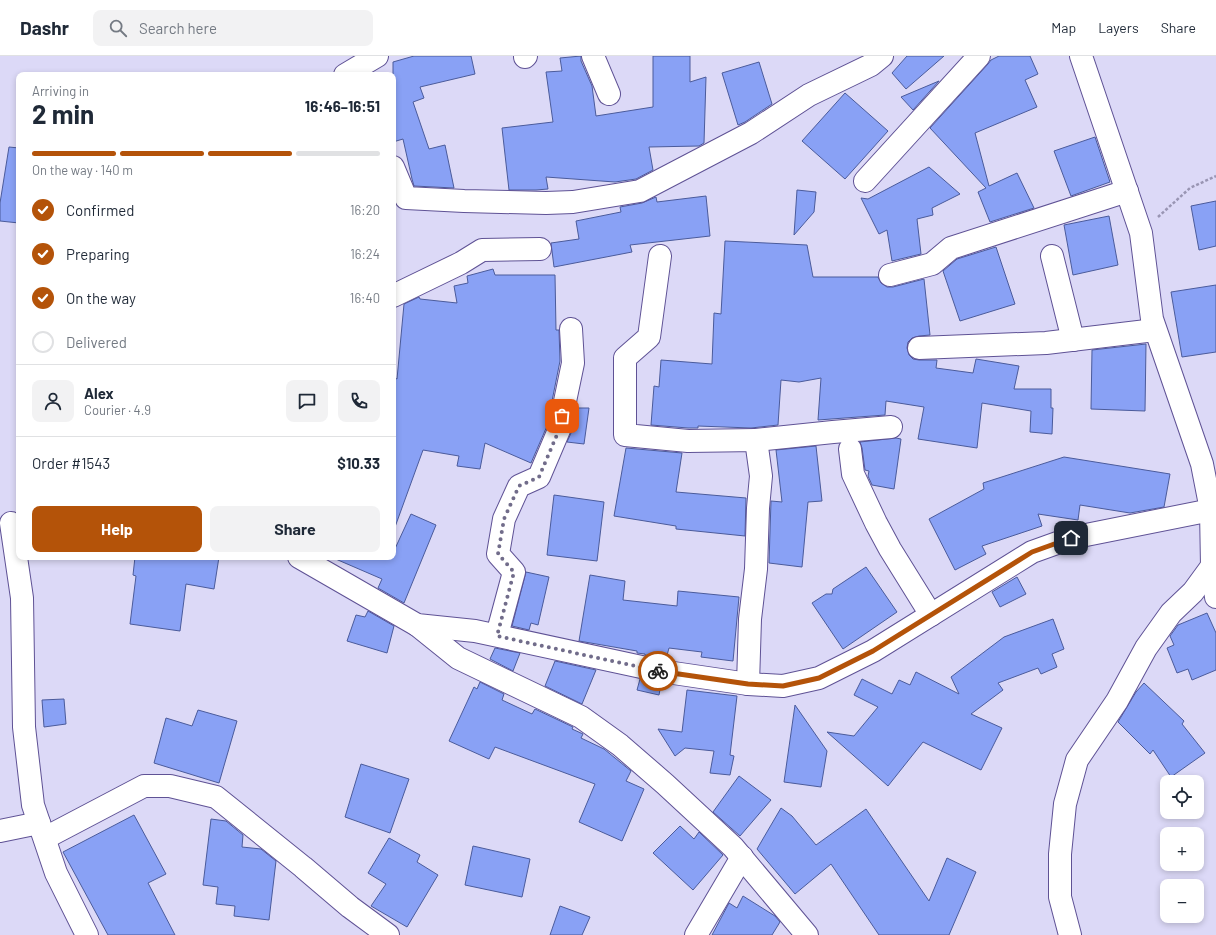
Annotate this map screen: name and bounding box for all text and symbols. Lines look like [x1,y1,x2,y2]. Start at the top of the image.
search box [93,10,373,46]
text: Dashr [20,16,69,39]
icon: search [107,17,129,39]
text: Search here [139,19,217,37]
text: Map [1051,19,1076,36]
text: Layers [1098,19,1139,36]
text: Share [1161,19,1196,36]
text: Arriving in [32,83,89,99]
text: 16:46–16:51 [305,97,380,115]
text: 2 min [32,98,94,129]
text: On the way · 140 m [32,162,133,178]
icon: check [32,199,54,221]
text: Confirmed [66,201,134,219]
text: 16:20 [350,202,380,218]
icon: check [32,243,54,265]
text: Preparing [66,245,130,263]
text: 16:24 [350,246,380,262]
icon: check [32,287,54,309]
text: On the way [66,289,136,307]
text: 16:40 [350,290,380,306]
text: Delivered [66,333,127,351]
button: person [32,380,74,422]
button: chat [286,380,328,422]
button: phone [338,380,380,422]
text: Alex [84,384,114,402]
pin [545,399,579,433]
text: Courier · 4.9 [84,402,151,418]
icon: bag [551,405,573,427]
text: Order #1543 [32,454,110,472]
text: $10.33 [337,454,380,472]
button: Help [32,506,202,552]
button: Share [210,506,380,552]
pin [1054,521,1088,555]
icon: home [1060,527,1082,549]
courier [638,651,678,691]
icon: bike [647,660,669,682]
map controls [1160,775,1204,923]
button: locate [1160,775,1204,819]
button: + [1160,827,1204,871]
button: − [1160,879,1204,923]

